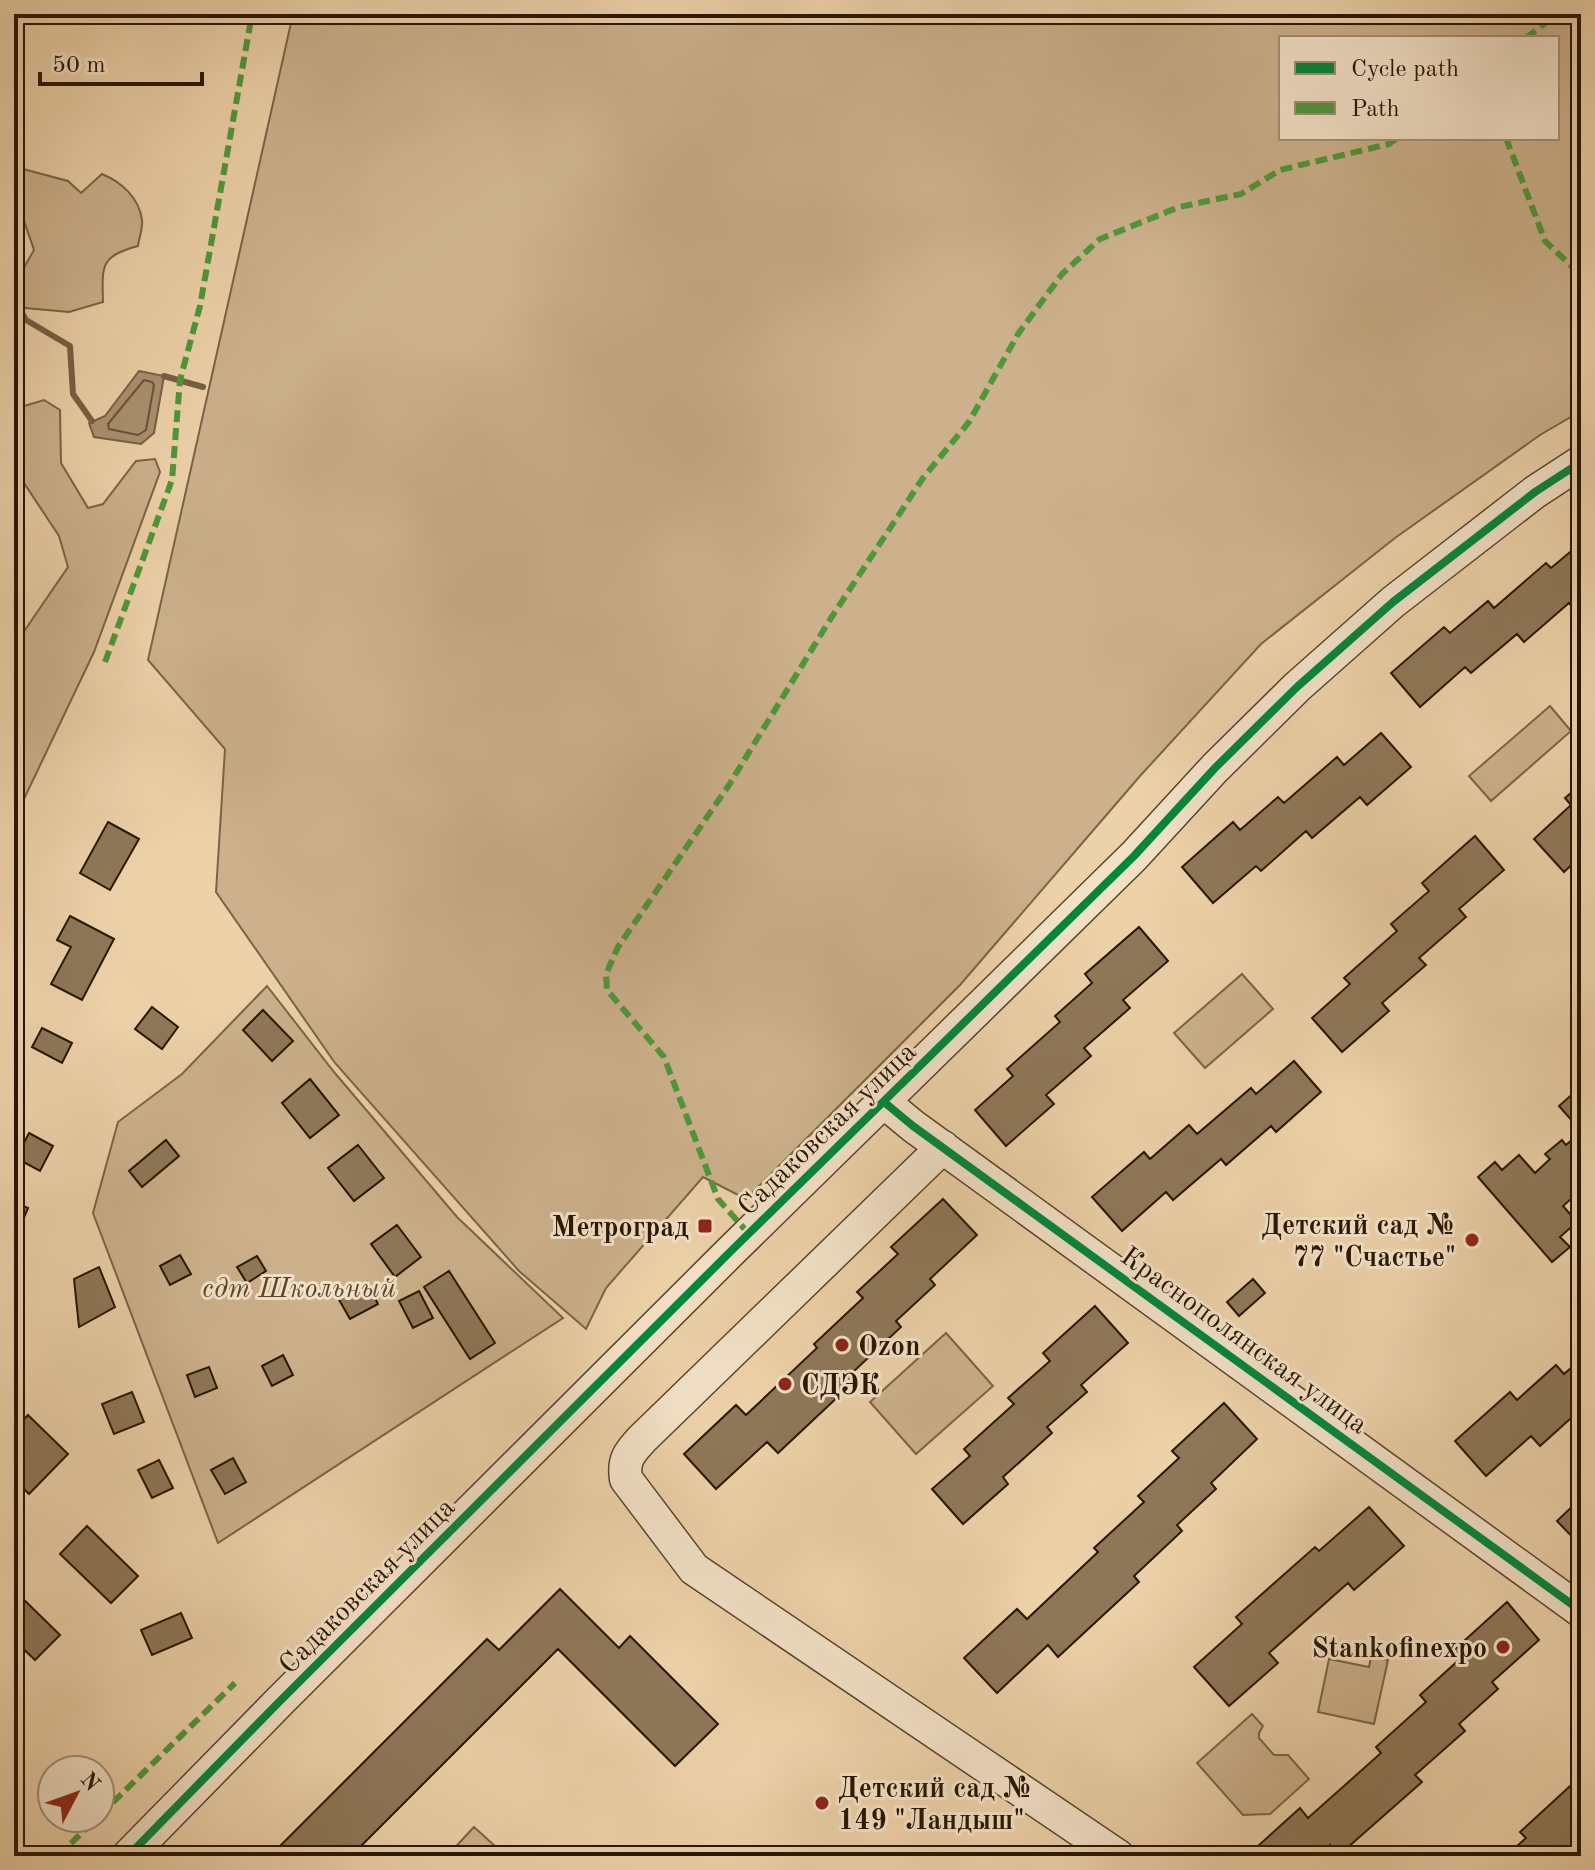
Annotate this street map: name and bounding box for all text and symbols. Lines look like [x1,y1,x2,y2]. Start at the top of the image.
scale bar [40,36,202,86]
legend [1279,36,1559,140]
text: 50 m [52,54,106,78]
text: Cycle path [1351,58,1459,82]
text: Path [1351,98,1400,122]
street label: Садаковская улица [734,1038,923,1222]
place label: Детский сад № 77 "Счастье" [1261,1212,1456,1273]
place label: Метроград [552,1215,689,1243]
marker: Метроград [696,1217,714,1235]
marker: Детский сад № 77 "Счастье" [1463,1231,1481,1249]
street label: Краснополянская улица [1115,1243,1372,1440]
park label: сдт Школьный [202,1276,396,1304]
place label: Ozon [858,1334,921,1362]
marker: Ozon [833,1336,851,1354]
place label: СДЭК [801,1372,880,1401]
marker: СДЭК [776,1375,794,1393]
street label: Садаковская улица [275,1494,461,1680]
place label: Stankofinexpo [1311,1636,1487,1664]
marker: Stankofinexpo [1494,1638,1512,1656]
north arrow [36,1754,116,1834]
text: N [76,1769,104,1796]
place label: Детский сад № 149 "Ландыш" [838,1775,1033,1836]
marker: Детский сад № 149 "Ландыш" [813,1794,831,1812]

